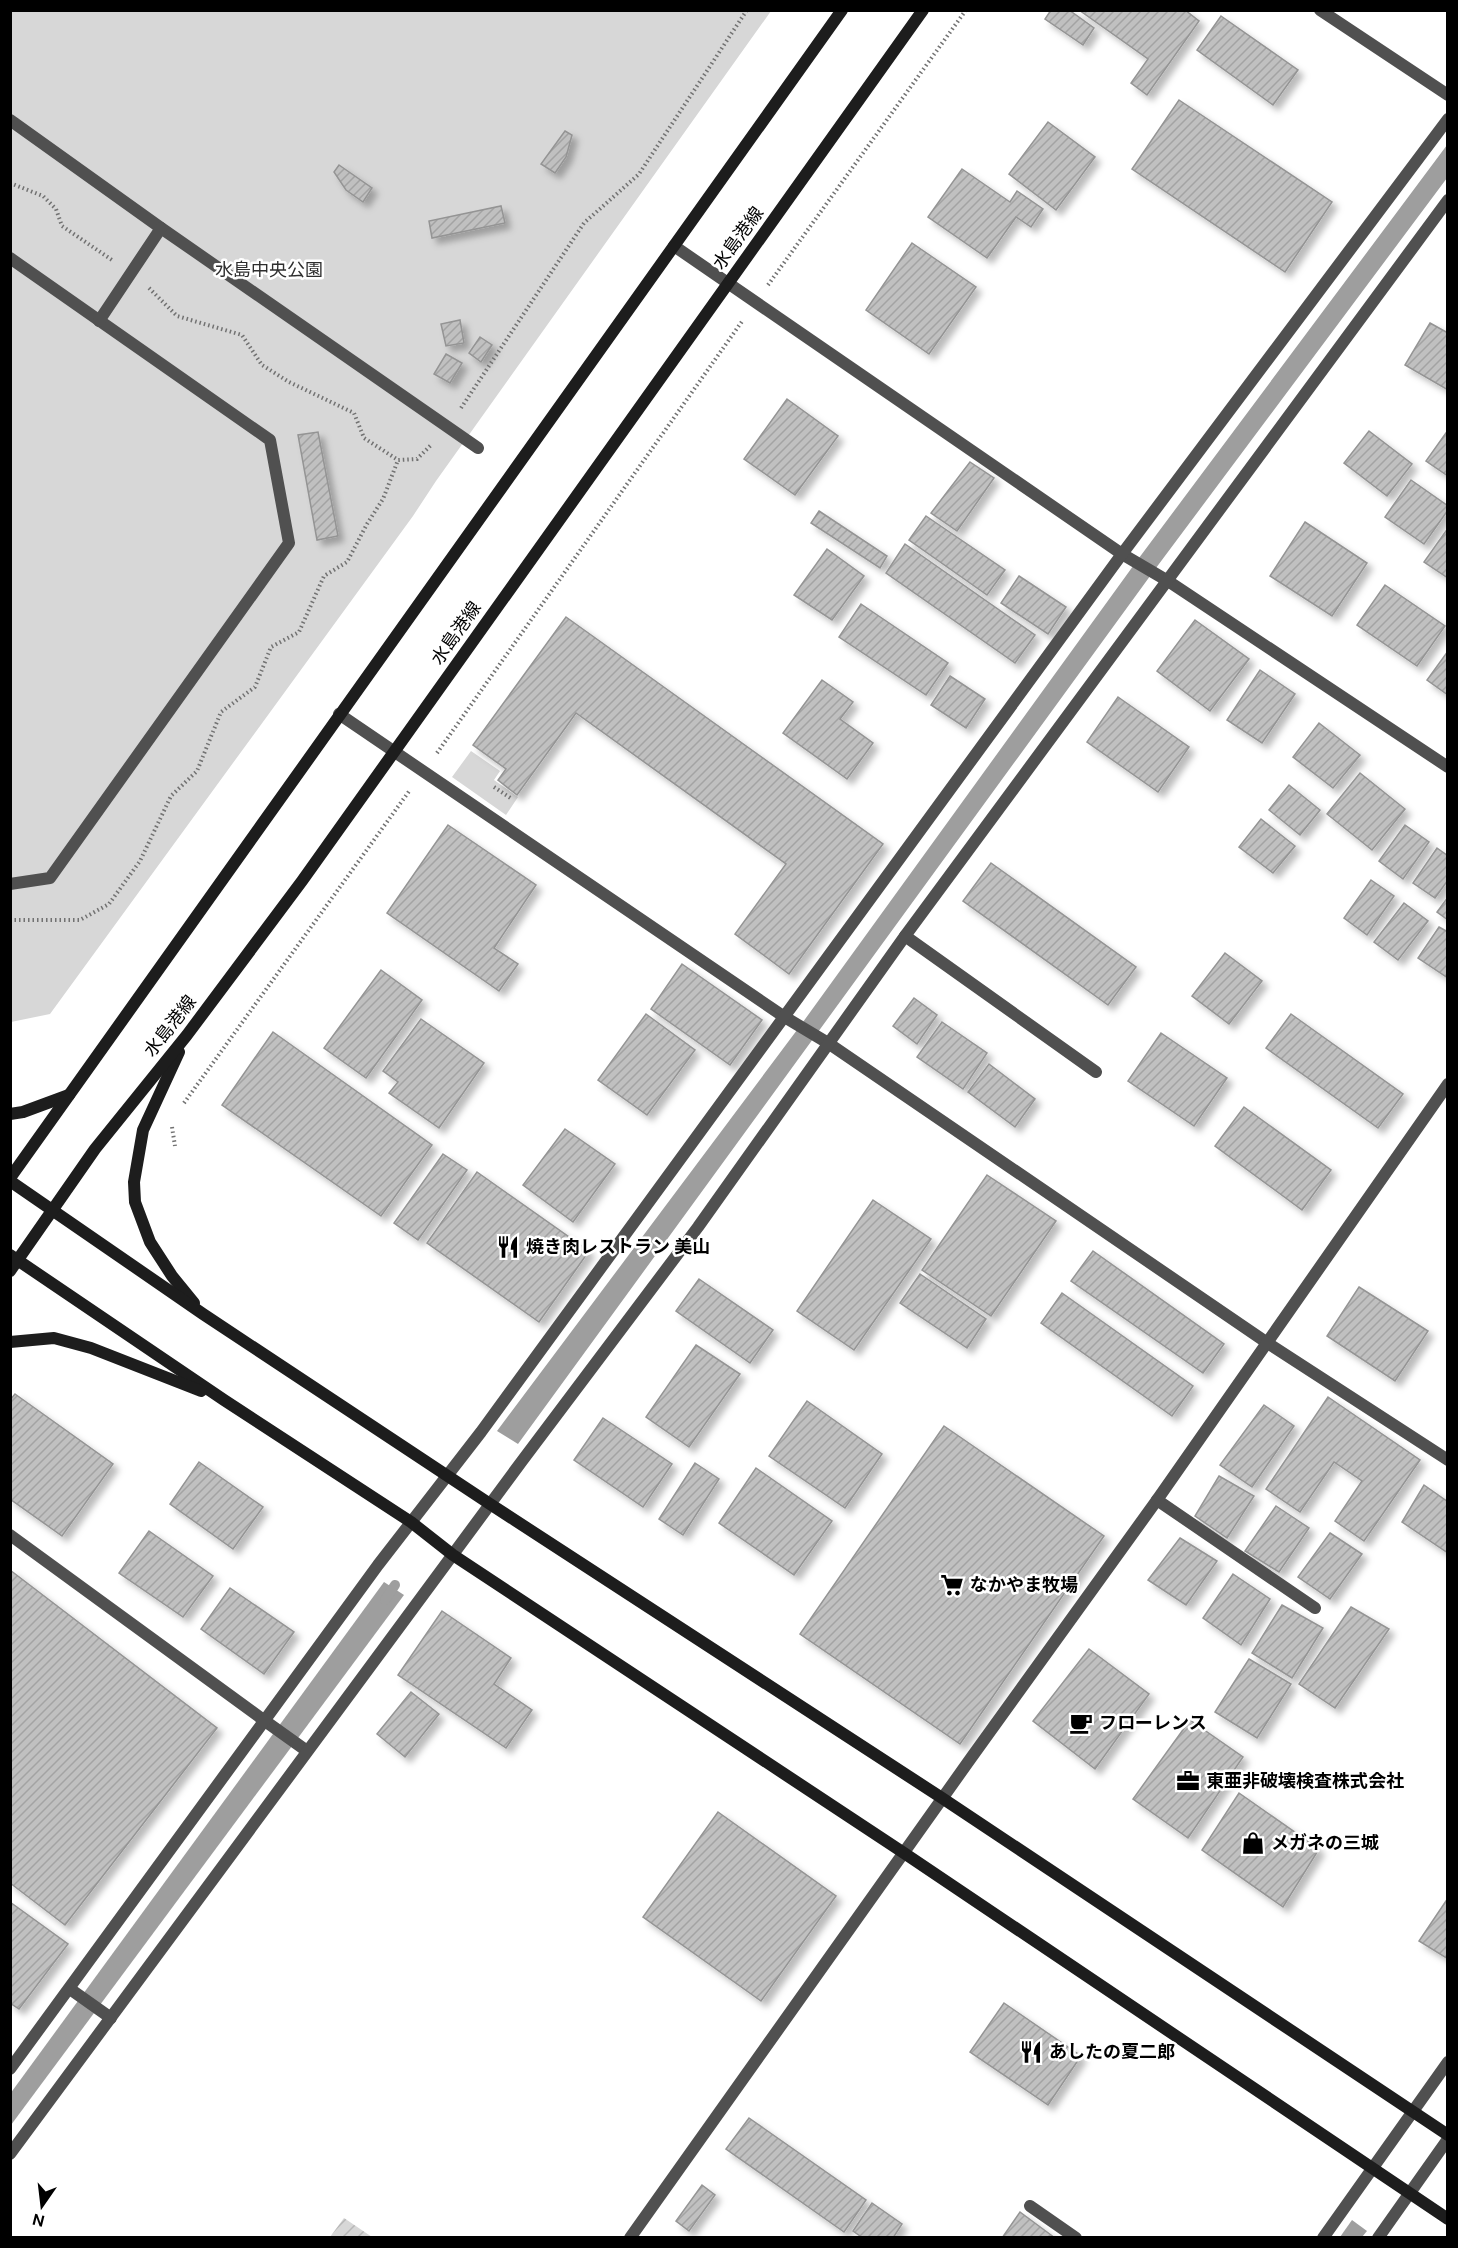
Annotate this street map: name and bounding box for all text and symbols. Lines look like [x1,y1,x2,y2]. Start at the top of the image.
street label: 水島港線 [707,202,769,274]
park label: 水島中央公園 [215,258,323,282]
street label: 水島港線 [426,597,486,669]
street label: 水島港線 [138,990,202,1062]
restaurant icon: 焼き肉レストラン 美山 [495,1234,521,1260]
place label: 焼き肉レストラン 美山 [526,1235,710,1259]
supermarket icon: なかやま牧場 [939,1572,965,1598]
place label: なかやま牧場 [970,1573,1078,1597]
cafe icon: フローレンス [1068,1710,1094,1736]
place label: フローレンス [1099,1711,1207,1735]
office icon: 東亜非破壊検査株式会社 [1175,1768,1201,1794]
place label: 東亜非破壊検査株式会社 [1206,1769,1404,1793]
shop icon: メガネの三城 [1240,1830,1266,1856]
place label: メガネの三城 [1271,1831,1379,1855]
restaurant icon: あしたの夏二郎 [1018,2039,1044,2065]
place label: あしたの夏二郎 [1049,2040,1175,2064]
north arrow [12,2176,72,2236]
text: N [30,2208,47,2232]

